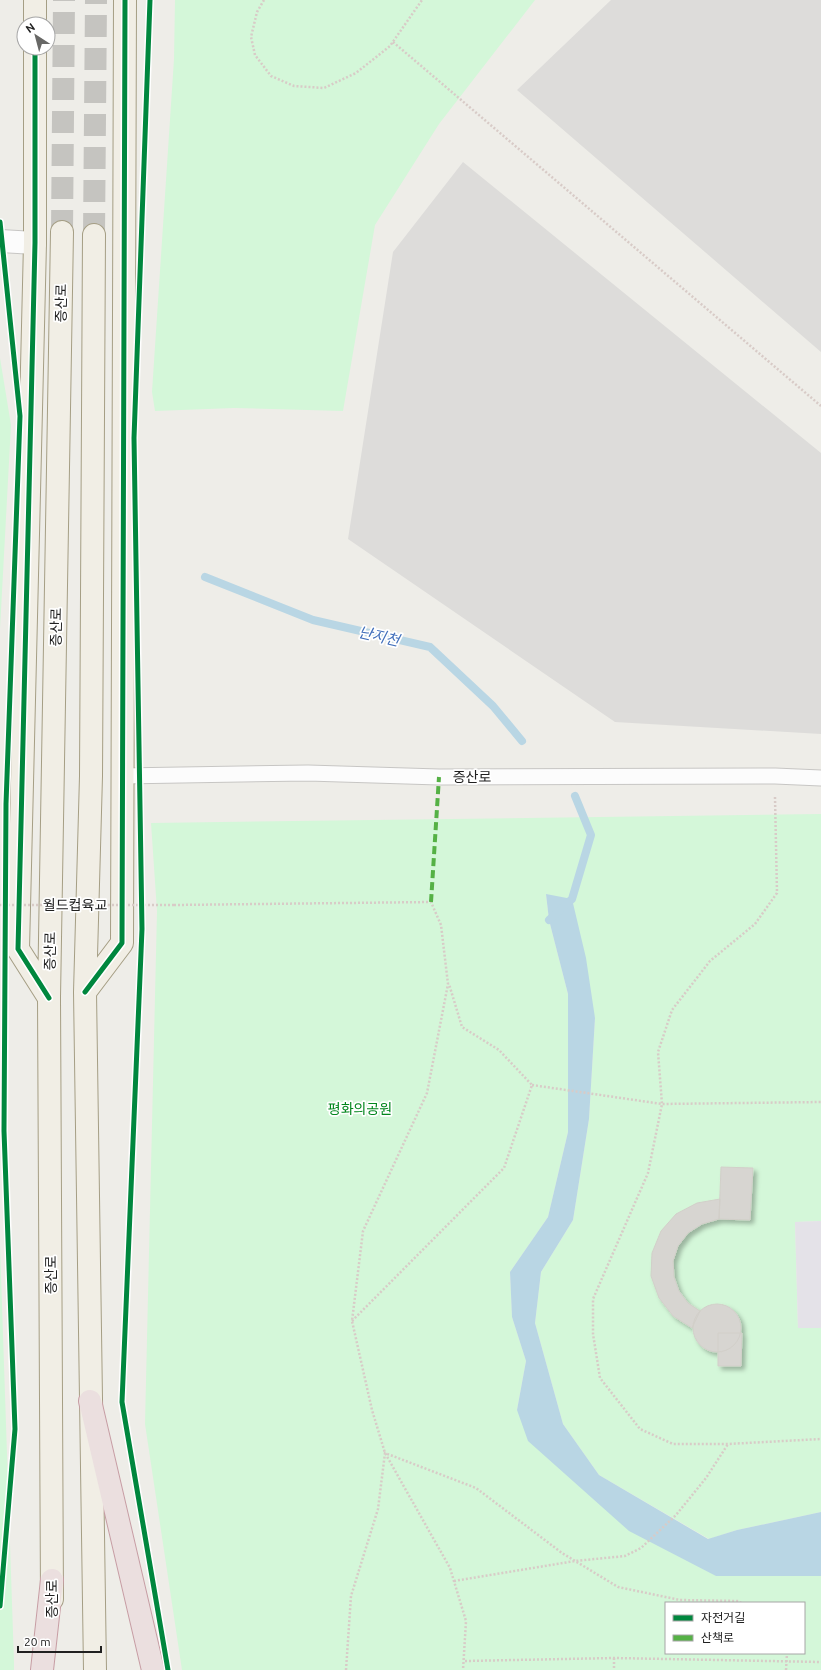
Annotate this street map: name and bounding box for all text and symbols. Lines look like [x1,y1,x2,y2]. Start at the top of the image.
north arrow [16,16,56,56]
text: N [23,21,37,35]
street label: 증산로 [53,283,69,322]
street label: 증산로 [48,607,64,646]
water label: 난지천 [357,623,403,649]
street label: 증산로 [453,769,491,785]
street label: 월드컵육교 [43,897,107,913]
street label: 증산로 [42,931,58,970]
park label: 평화의공원 [328,1101,392,1117]
street label: 증산로 [43,1256,59,1294]
street label: 증산로 [44,1580,60,1618]
legend [665,1602,805,1654]
text: 자전거길 [701,1611,745,1624]
scale bar [18,1628,101,1654]
text: 산책로 [701,1631,734,1644]
text: 20 m [24,1635,51,1648]

